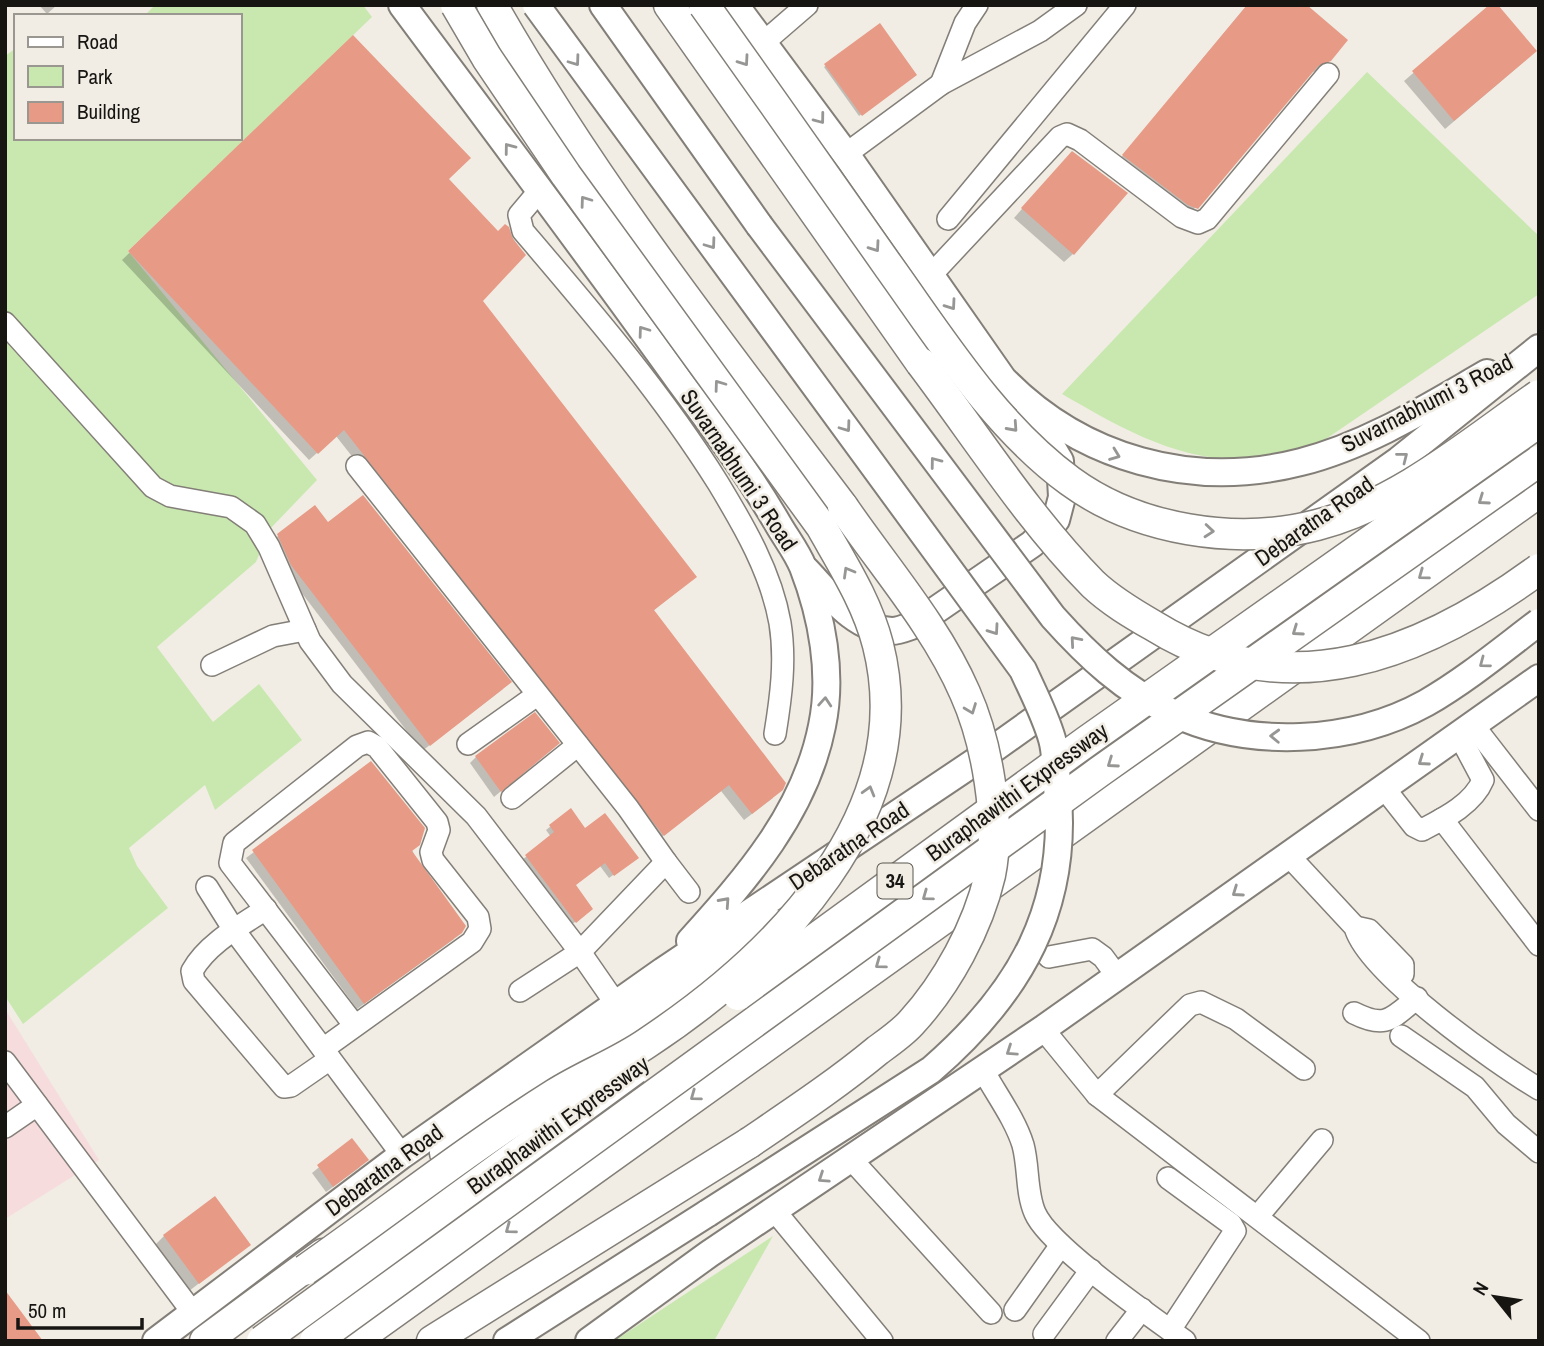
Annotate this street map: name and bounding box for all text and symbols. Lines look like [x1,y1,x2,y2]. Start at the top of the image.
legend [14,14,242,140]
text: Road [77,27,118,56]
one-way arrow [567,53,580,66]
one-way arrow [736,53,748,66]
text: Park [77,62,113,91]
text: Building [77,97,141,126]
one-way arrow [811,111,824,124]
one-way arrow [504,143,517,155]
one-way arrow [581,196,593,209]
one-way arrow [702,236,715,249]
one-way arrow [867,239,879,252]
one-way arrow [942,297,955,310]
one-way arrow [639,326,652,339]
street label: Suvarnabhumi 3 Road [1336,346,1518,459]
one-way arrow [714,380,727,393]
street label: Suvarnabhumi 3 Road [674,383,805,557]
one-way arrow [838,419,850,432]
one-way arrow [1005,419,1017,432]
one-way arrow [1109,446,1121,460]
one-way arrow [1396,452,1408,465]
one-way arrow [931,457,943,470]
street label: Debaratna Road [1248,468,1379,573]
one-way arrow [1478,492,1491,504]
one-way arrow [1203,523,1214,538]
one-way arrow [843,566,856,579]
one-way arrow [1419,567,1431,579]
one-way arrow [986,623,999,635]
one-way arrow [1292,623,1305,636]
one-way arrow [1070,637,1083,650]
one-way arrow [1480,655,1492,668]
one-way arrow [817,696,832,707]
one-way arrow [963,702,977,714]
street label: Buraphawithi Expressway [919,715,1114,868]
one-way arrow [1269,728,1280,743]
one-way arrow [1418,753,1431,765]
one-way arrow [1107,755,1120,767]
one-way arrow [861,785,876,797]
street label: Debaratna Road [783,794,915,897]
road number: 34 [878,864,912,898]
one-way arrow [1232,884,1245,897]
one-way arrow [922,888,935,901]
one-way arrow [717,897,730,910]
one-way arrow [875,956,888,968]
one-way arrow [1006,1043,1019,1055]
street label: Buraphawithi Expressway [460,1048,655,1201]
one-way arrow [690,1088,703,1101]
street label: Debaratna Road [319,1116,449,1223]
one-way arrow [817,1170,830,1183]
one-way arrow [505,1221,518,1233]
north arrow [1460,1262,1530,1332]
text: N [1466,1277,1494,1300]
scale bar [18,1286,142,1330]
text: 50 m [28,1296,66,1325]

